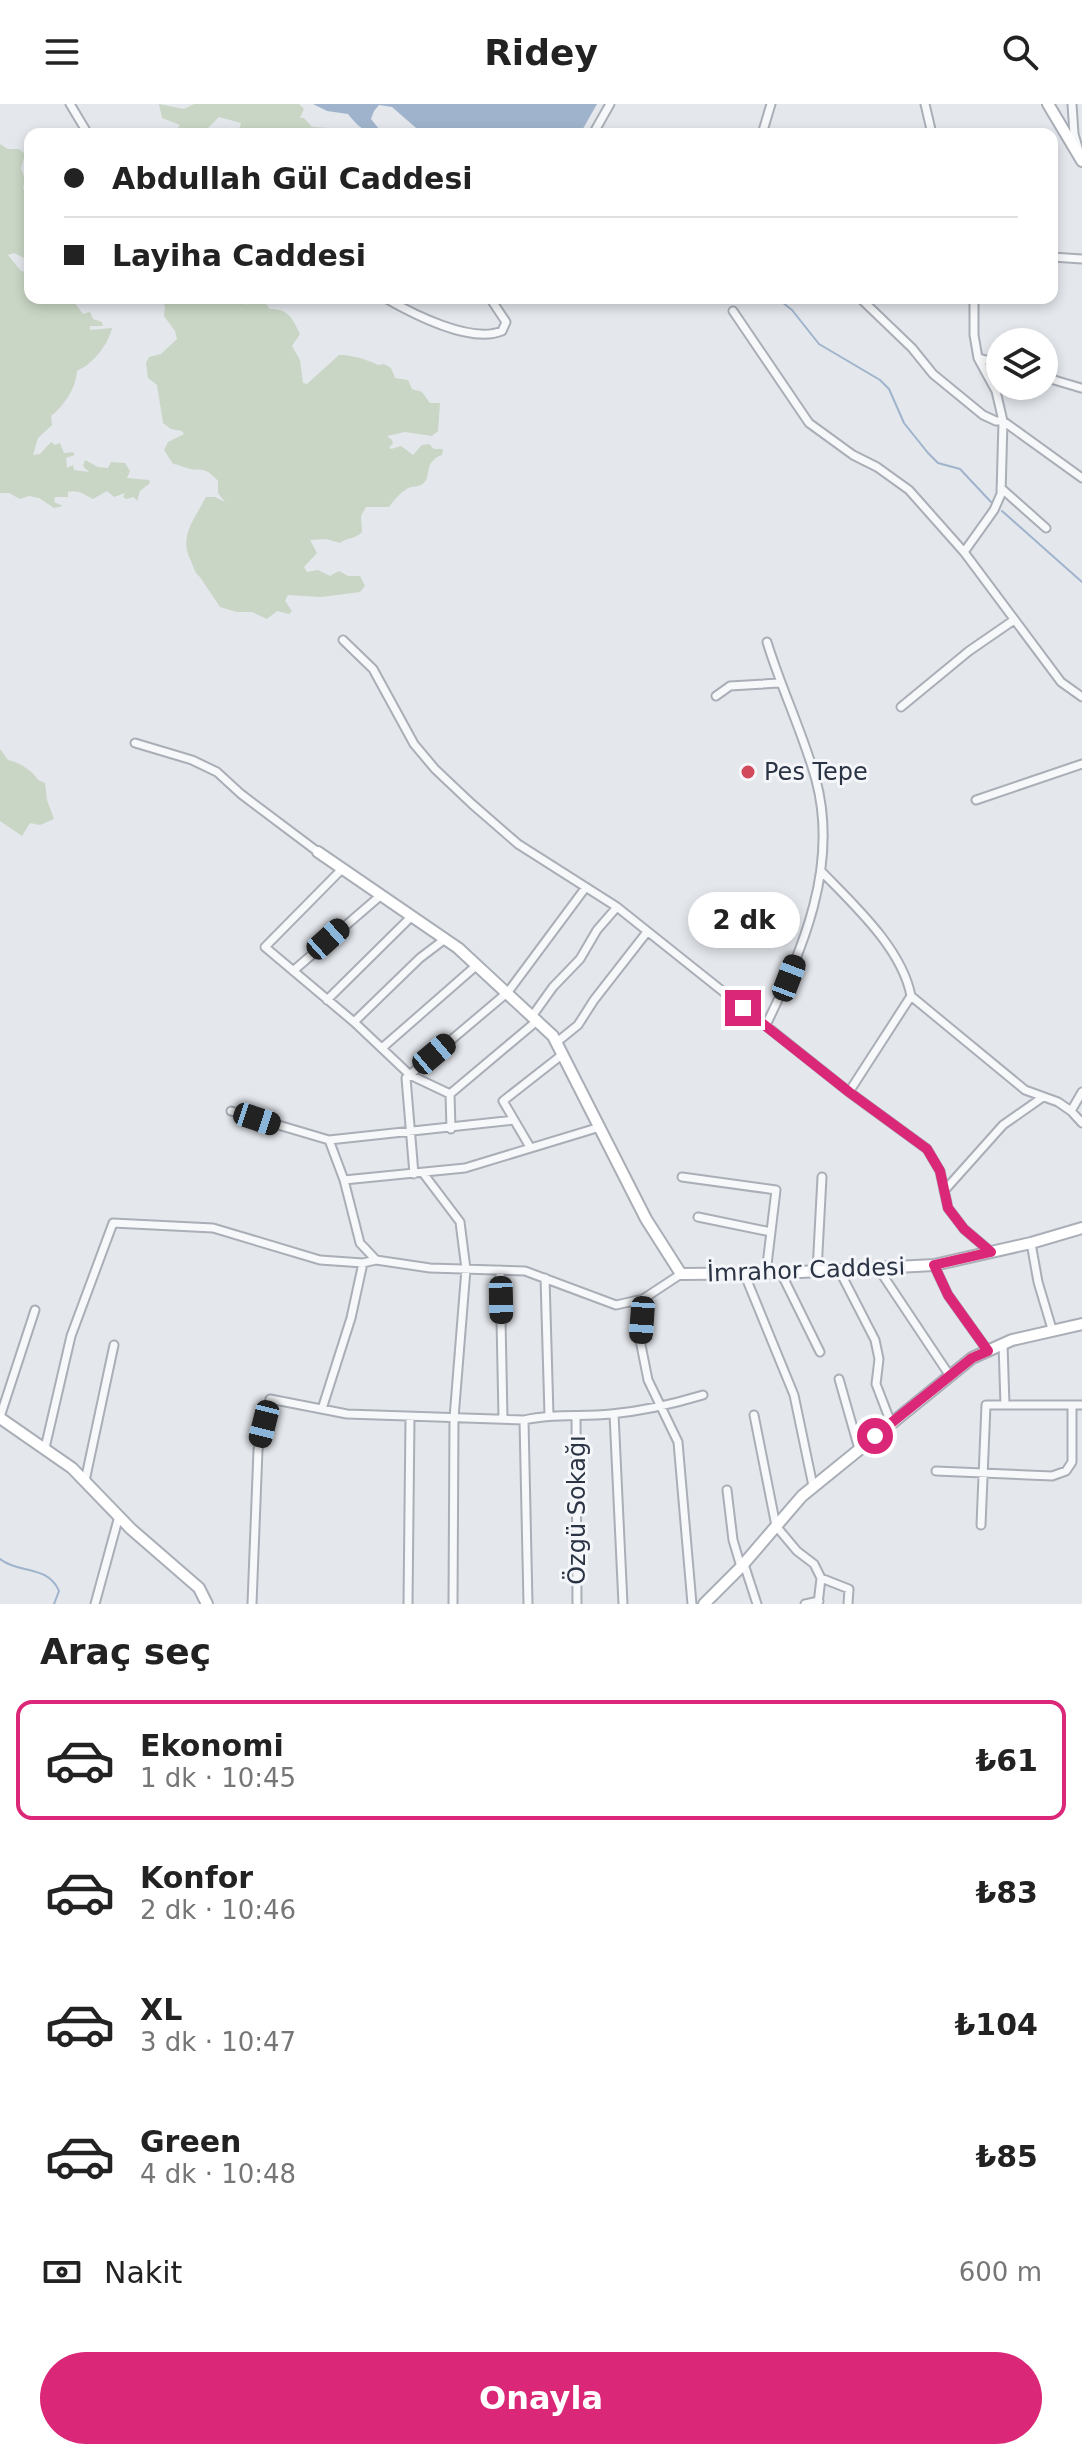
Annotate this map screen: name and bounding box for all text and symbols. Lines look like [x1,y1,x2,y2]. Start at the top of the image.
icon: menu [40,30,84,74]
icon: search [998,30,1042,74]
text: Ridey [484,32,598,73]
text: Abdullah Gül Caddesi [112,161,473,196]
text: Layiha Caddesi [112,238,366,273]
map controls [986,328,1058,400]
button: layers [986,328,1058,400]
place label: Pes Tepe [764,758,868,786]
marker: Pes Tepe [739,763,757,781]
callout: 2 dk [687,892,799,948]
text: 2 dk [712,905,776,935]
car [302,914,354,964]
car [769,951,809,1005]
route end [725,990,761,1026]
car [408,1029,460,1079]
car [230,1100,284,1138]
street label: İmrahor Caddesi [706,1252,906,1287]
car [489,1276,513,1324]
car [628,1295,656,1345]
car [247,1398,281,1450]
route start [857,1418,893,1454]
street label: Özgü Sokağı [562,1435,591,1585]
text: Araç seç [40,1631,211,1672]
icon: car [44,1724,116,1796]
text: Ekonomi [140,1728,284,1763]
text: ₺61 [975,1743,1038,1778]
text: 1 dk · 10:45 [140,1763,296,1793]
icon: car [44,1856,116,1928]
text: Konfor [140,1860,253,1895]
text: ₺83 [975,1875,1038,1910]
text: 2 dk · 10:46 [140,1895,296,1925]
icon: car [44,1988,116,2060]
text: XL [140,1992,182,2027]
text: ₺104 [955,2007,1038,2042]
text: 3 dk · 10:47 [140,2027,296,2057]
icon: car [44,2120,116,2192]
text: Green [140,2124,241,2159]
text: ₺85 [975,2139,1038,2174]
text: 4 dk · 10:48 [140,2159,296,2189]
icon: cash [40,2250,84,2294]
text: Nakit [104,2255,182,2290]
text: 600 m [959,2257,1042,2287]
button: Onayla [40,2352,1042,2444]

